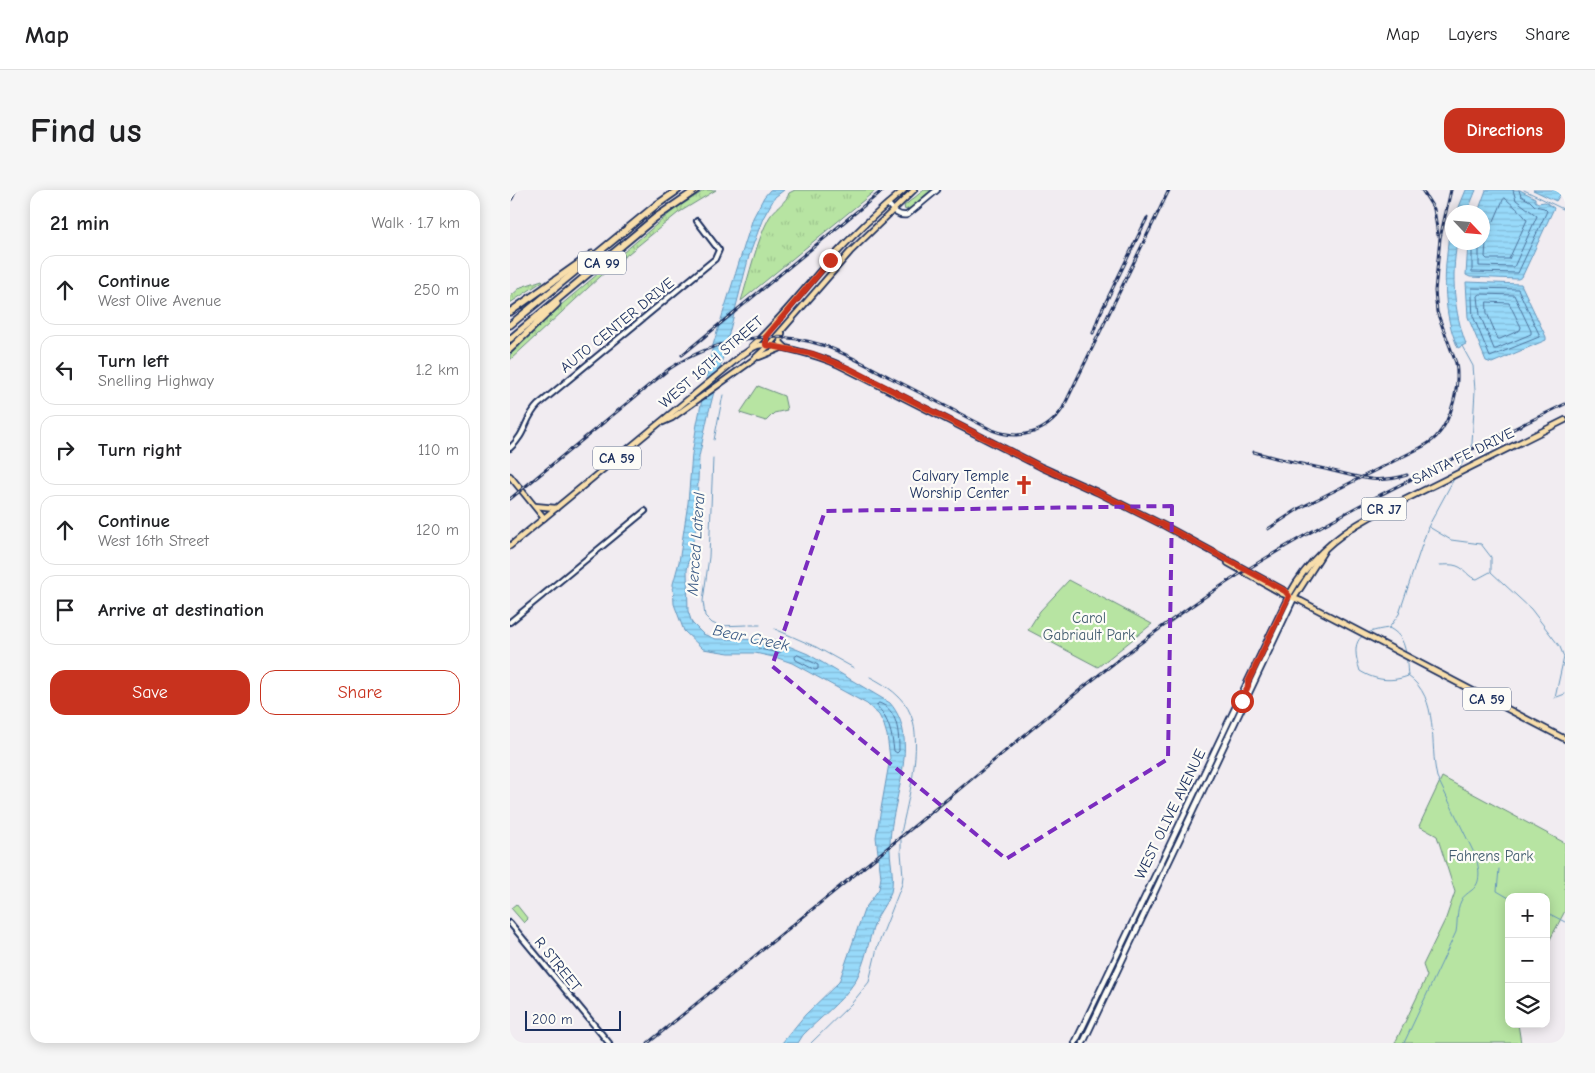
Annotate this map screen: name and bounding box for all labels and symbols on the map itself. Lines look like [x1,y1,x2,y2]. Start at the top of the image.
north arrow [1445,205,1490,250]
route end [819,249,842,272]
road number: CA 99 [578,252,626,274]
street label: AUTO CENTER DRIVE [557,274,677,376]
street label: WEST 16TH STREET [655,312,767,412]
street label: SANTA FE DRIVE [1409,424,1517,488]
road number: CA 59 [593,446,641,470]
place label: Calvary Temple Worship Center [910,467,1009,502]
church icon: Calvary Temple Worship Center [1013,474,1035,496]
water label: Merced Lateral [683,491,709,597]
road number: CR J7 [1362,498,1406,520]
park label: Carol Gabriault Park [1043,609,1136,644]
water label: Bear Creek [711,621,791,655]
road number: CA 59 [1463,688,1511,710]
route start [1231,690,1254,713]
street label: WEST OLIVE AVENUE [1131,746,1209,882]
park label: Fahrens Park [1448,847,1534,865]
street label: R STREET [531,933,586,995]
scale bar [525,1008,621,1031]

